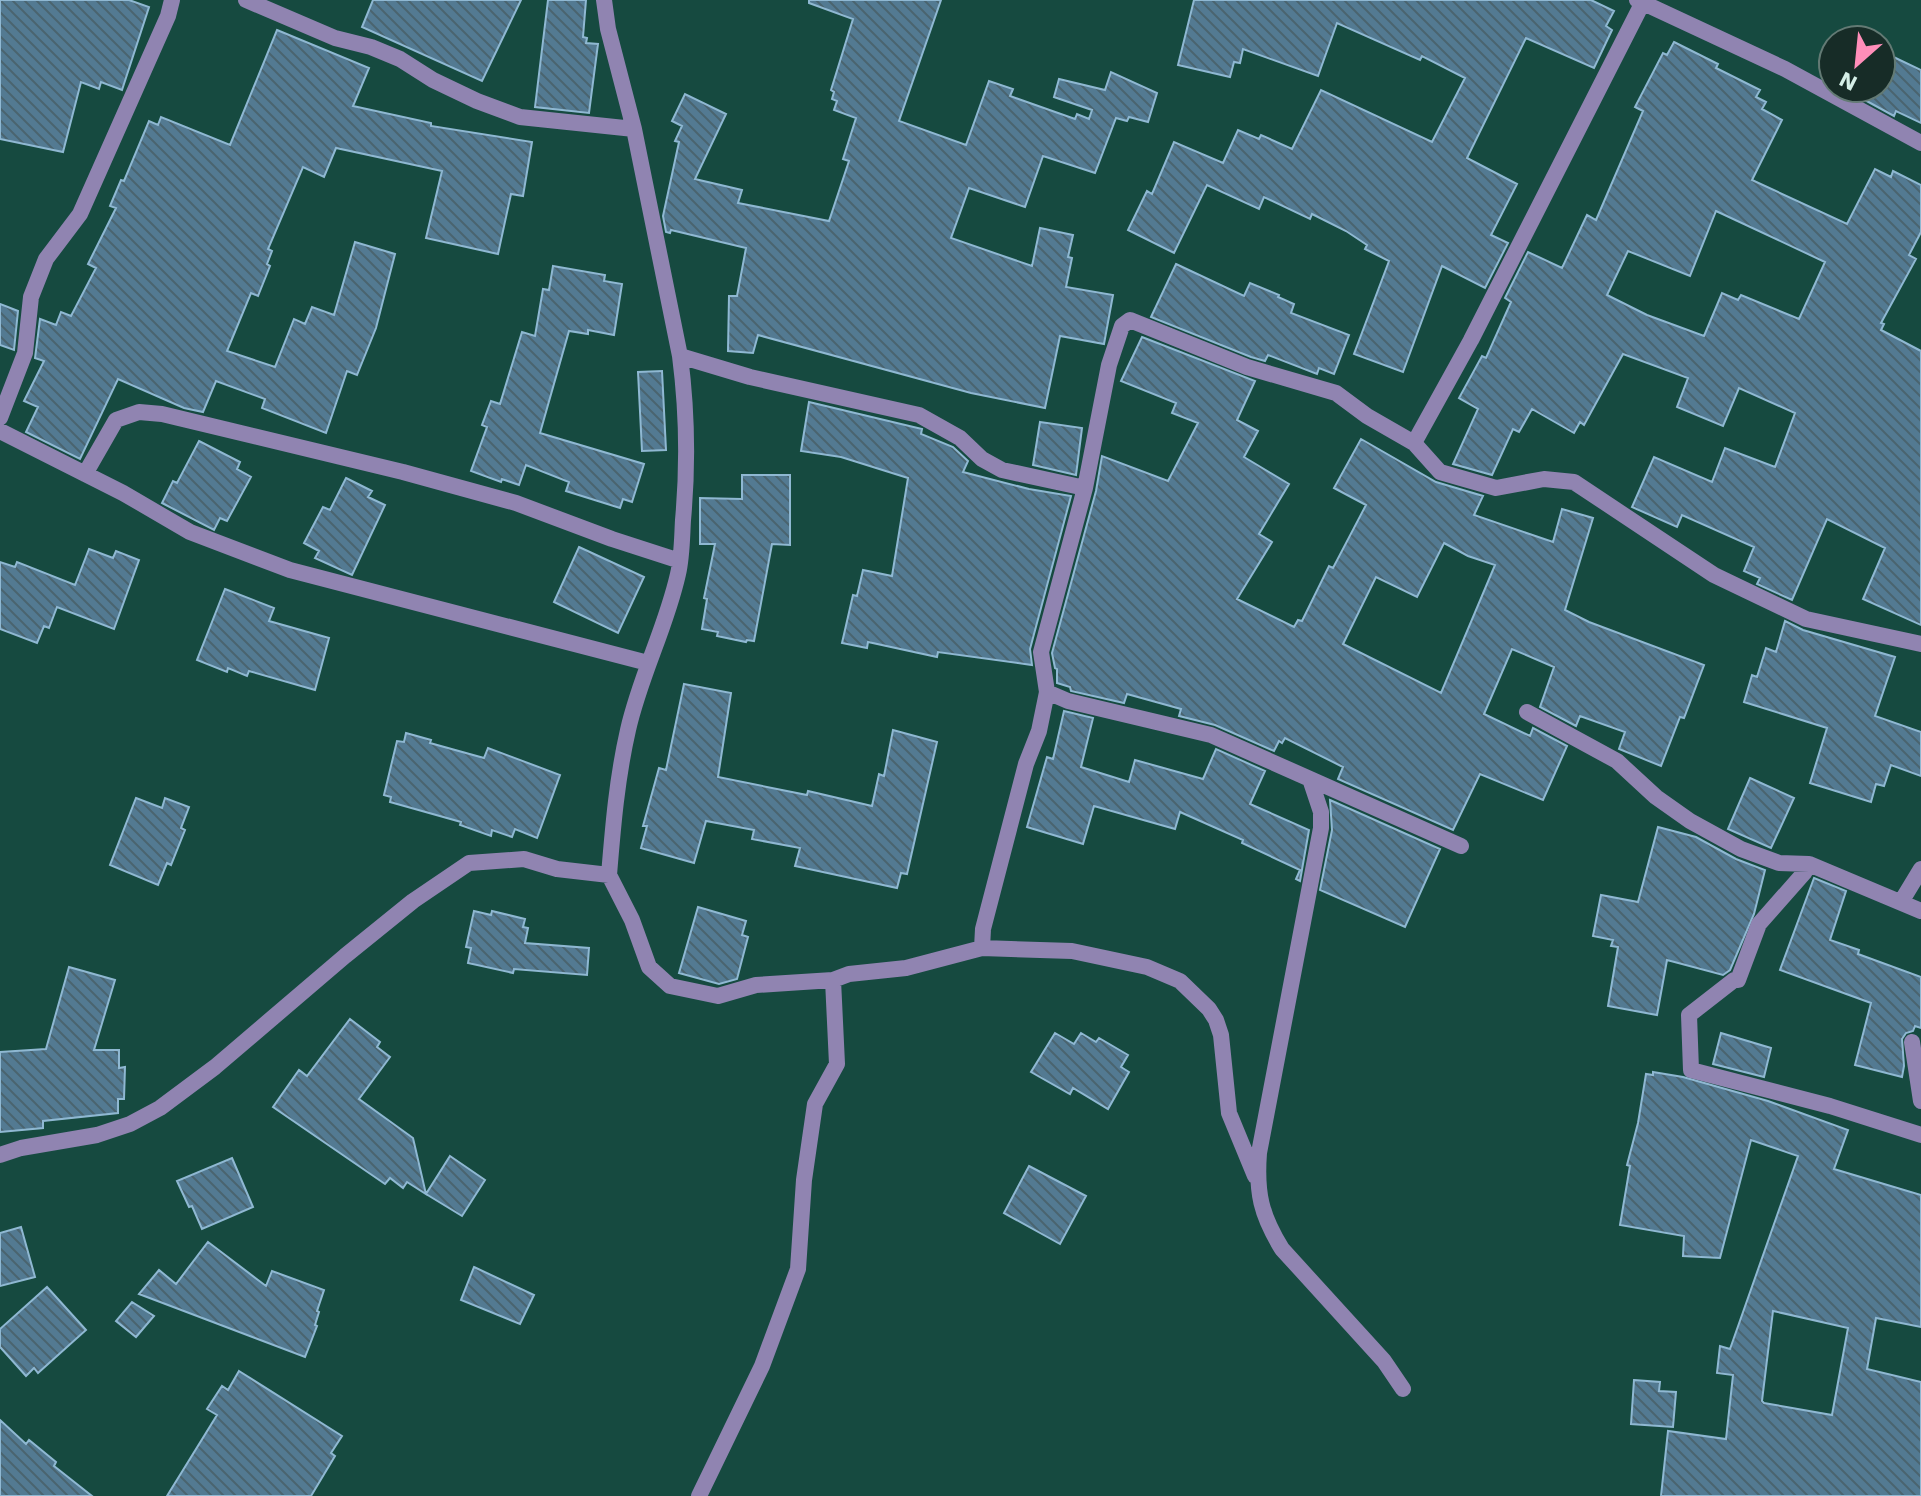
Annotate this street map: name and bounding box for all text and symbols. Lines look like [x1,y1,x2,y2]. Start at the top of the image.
north arrow [1817,24,1897,104]
text: N [1835,67,1861,96]

